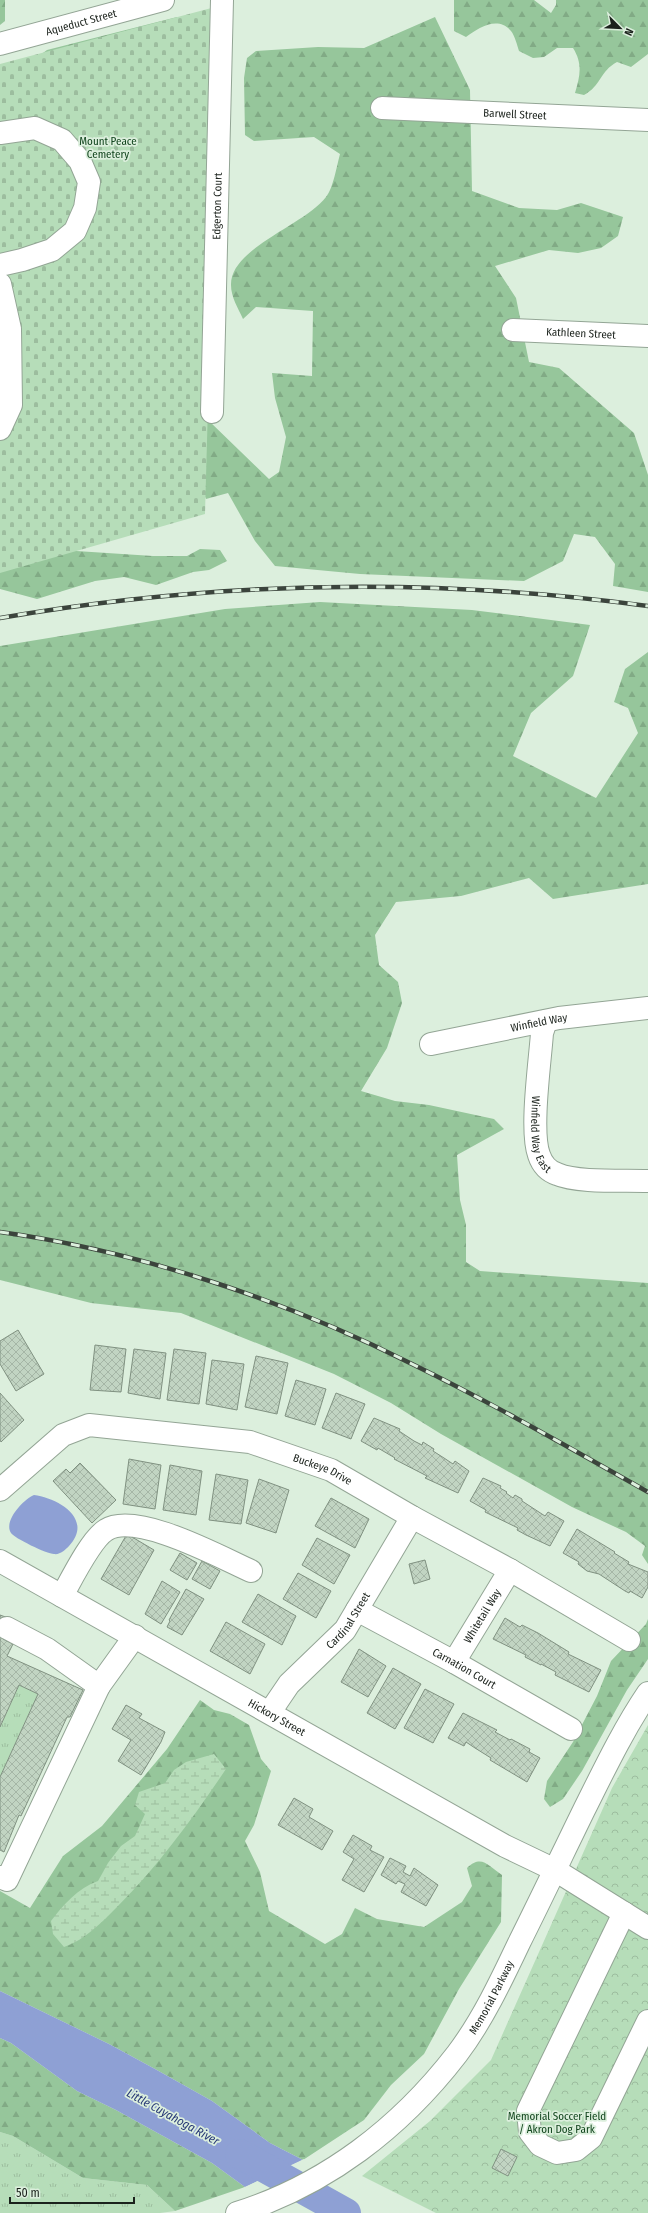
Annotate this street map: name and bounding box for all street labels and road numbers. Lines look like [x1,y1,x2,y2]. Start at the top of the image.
street label: Aqueduct Street [44,6,118,38]
street label: Barwell Street [483,106,547,122]
street label: Edgerton Court [210,172,224,240]
street label: Kathleen Street [546,325,616,341]
street label: Winfield Way [509,1011,568,1034]
street label: Winfield Way East [529,1095,554,1176]
street label: Buckeye Drive [291,1451,355,1487]
street label: Whitetail Way [461,1586,504,1645]
street label: Cardinal Street [323,1590,373,1651]
street label: Carnation Court [430,1645,499,1691]
street label: Hickory Street [246,1696,308,1739]
street label: Memorial Parkway [466,1958,516,2037]

